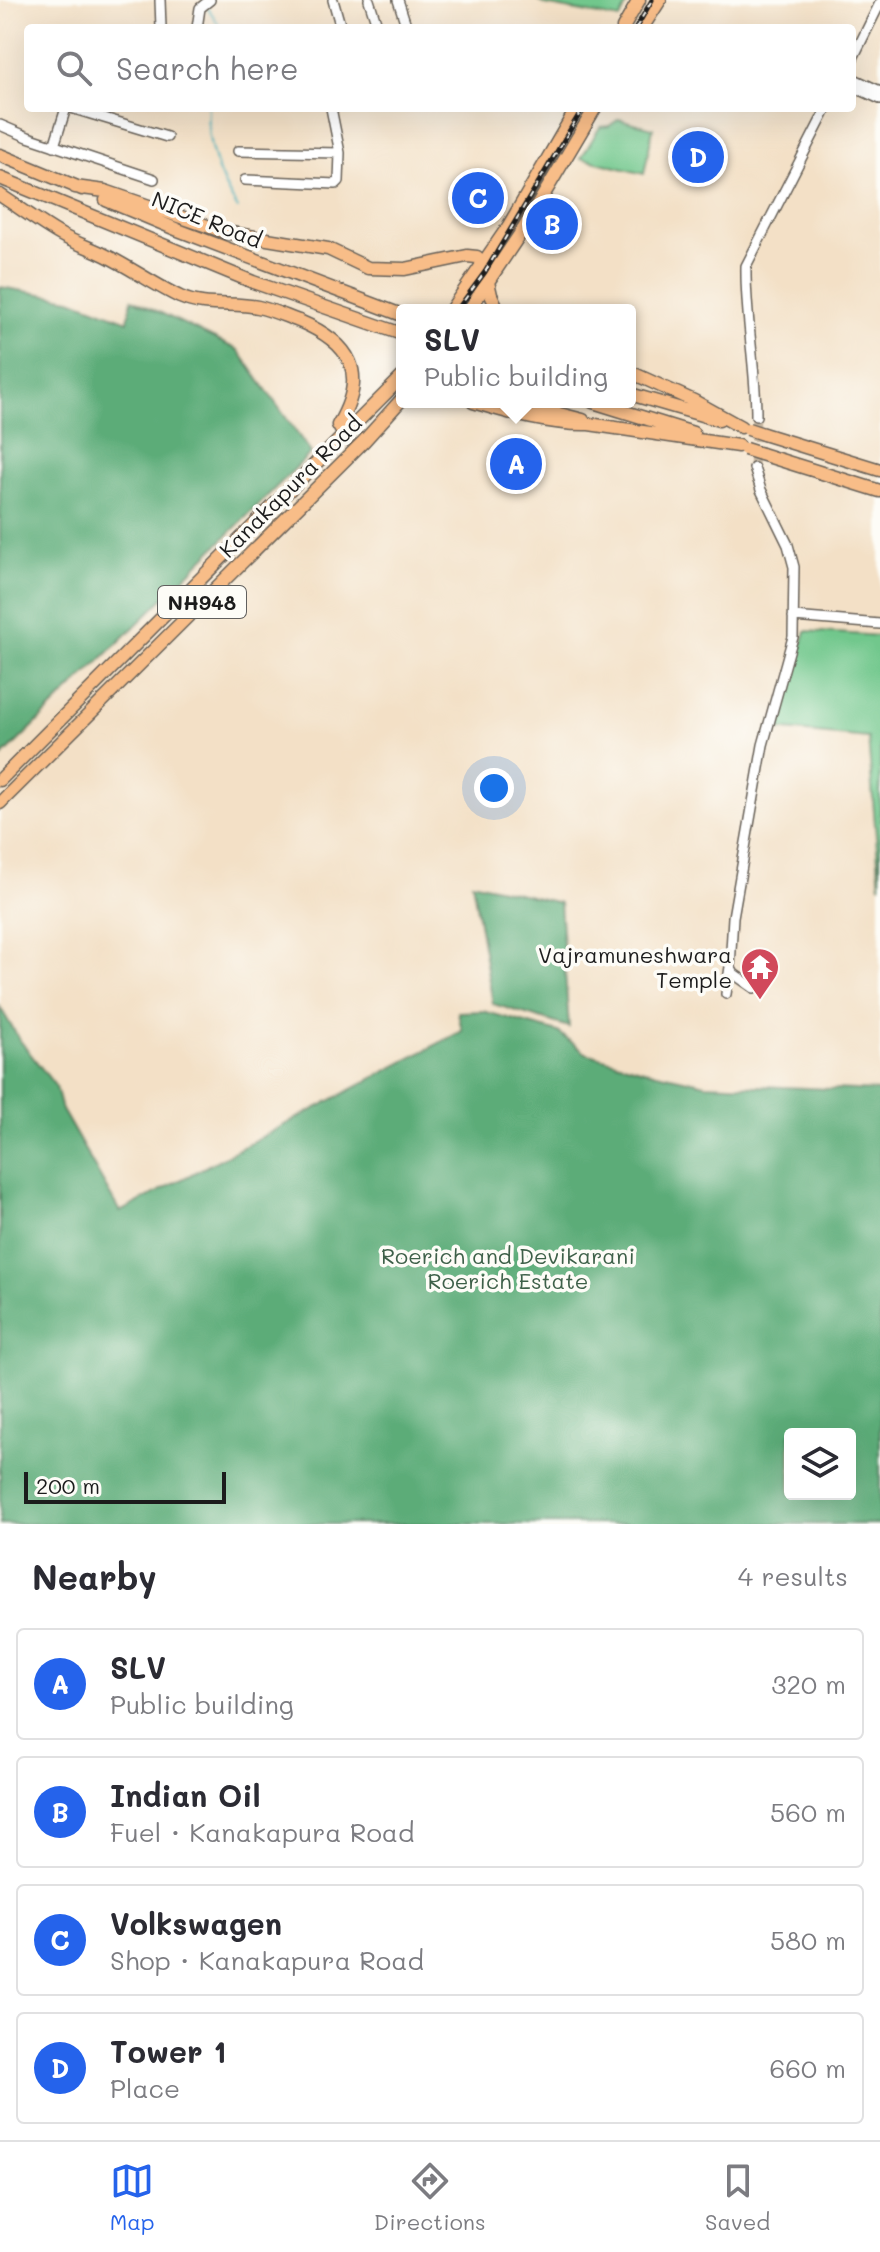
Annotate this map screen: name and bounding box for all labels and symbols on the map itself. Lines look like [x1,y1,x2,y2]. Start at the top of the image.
pin: D [672,127,724,187]
pin: C [452,168,504,228]
street label: NICE Road [148,184,266,254]
pin: B [526,194,578,254]
street label: Kanakapura Road [212,408,368,564]
pin: A [490,434,542,494]
road number: NH948 [158,586,246,618]
your location [474,768,514,808]
place label: Vajramuneshwara Temple [538,940,732,994]
temple icon: Vajramuneshwara Temple [739,946,781,1001]
park label: Roerich and Devikarani Roerich Estate [381,1241,635,1295]
scale bar [24,1468,226,1504]

